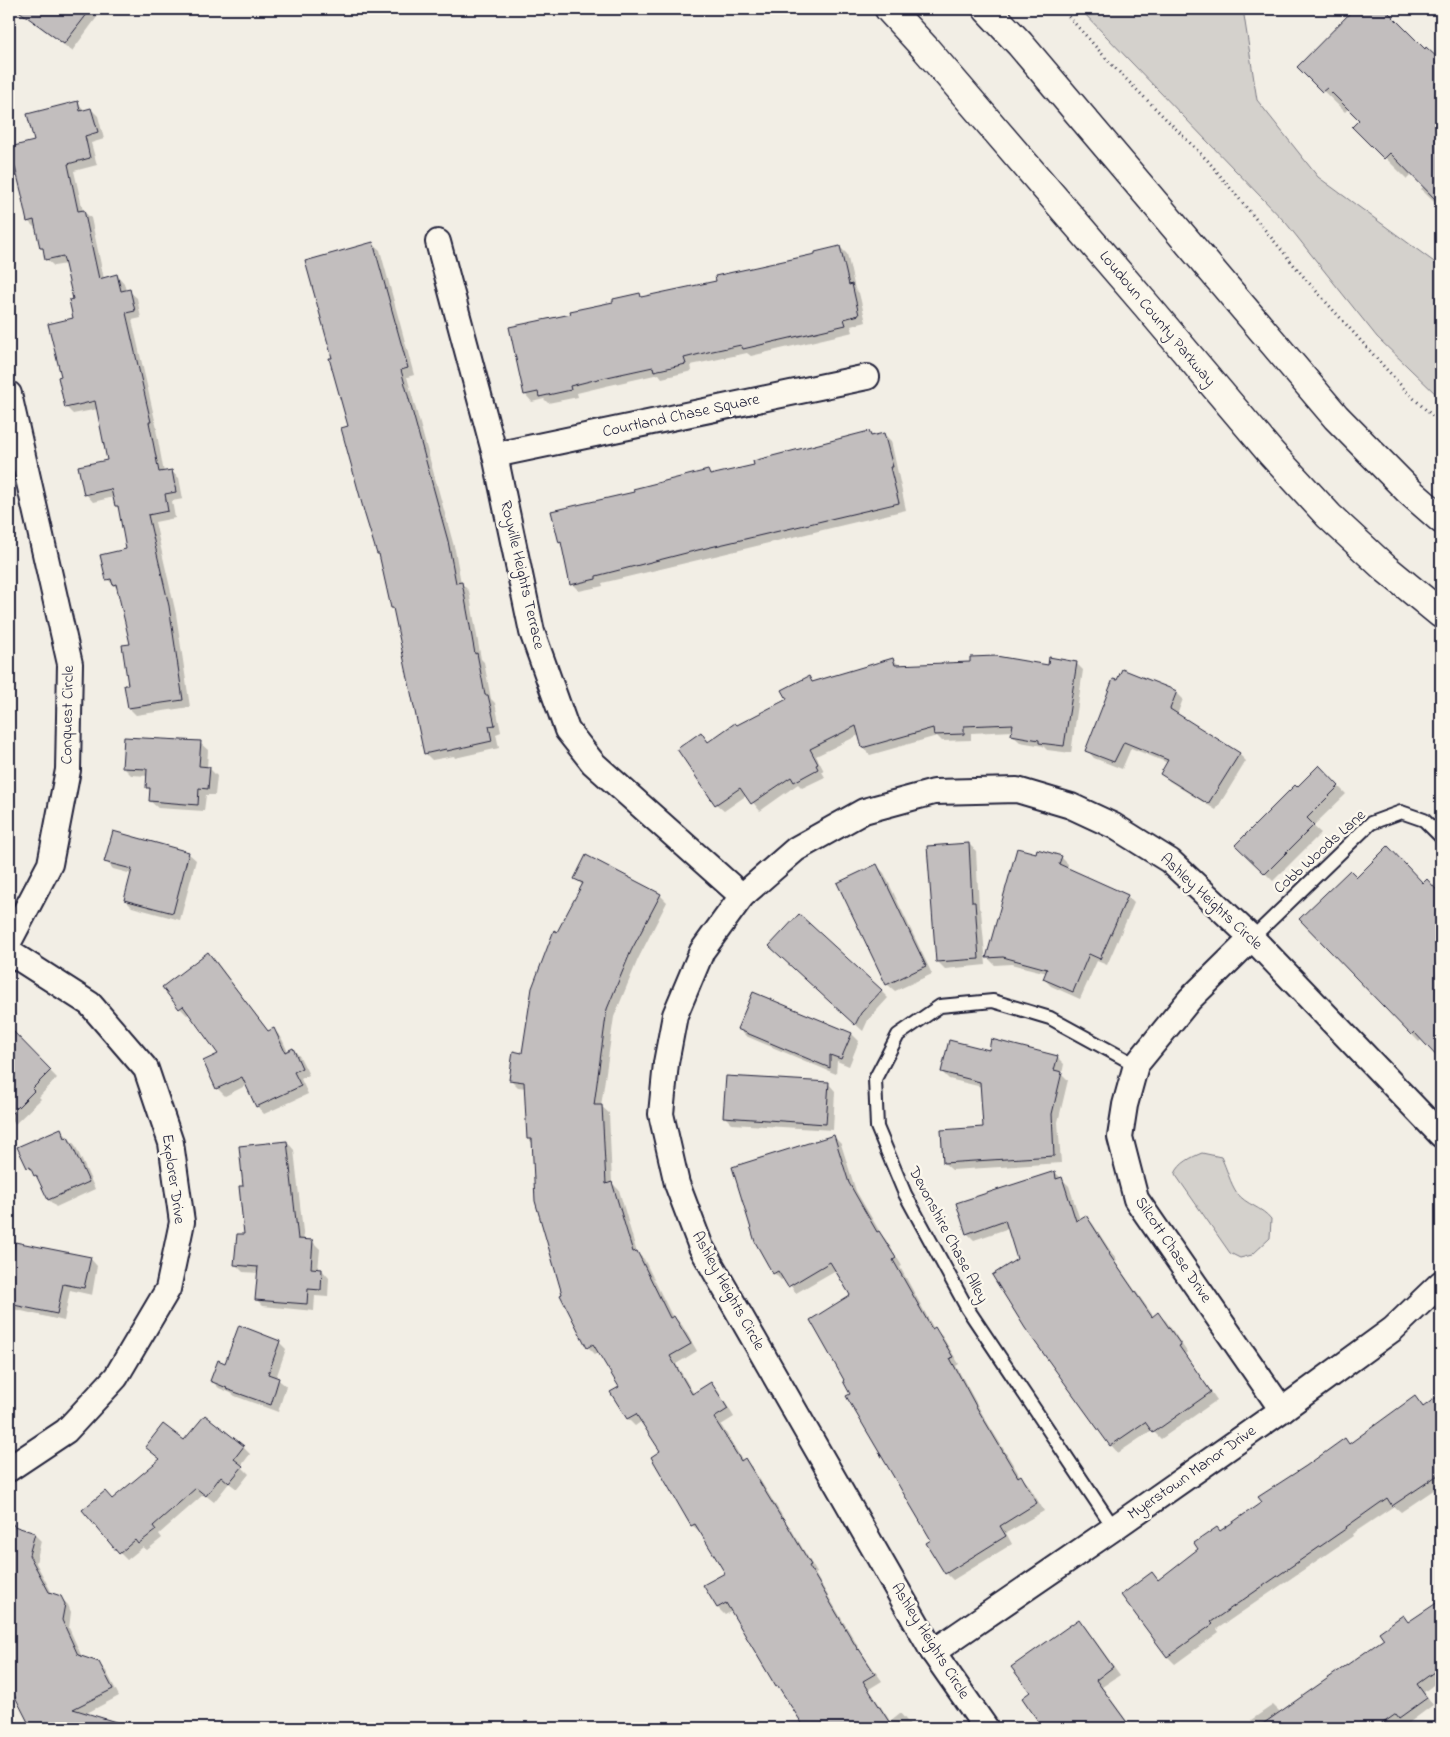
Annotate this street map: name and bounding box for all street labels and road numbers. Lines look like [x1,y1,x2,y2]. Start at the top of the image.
street label: Loudoun County Parkway [1093,246,1221,392]
street label: Courtland Chase Square [600,387,763,444]
street label: Royville Heights Terrace [493,498,551,652]
street label: Conquest Circle [55,664,81,765]
street label: Cobb Woods Lane [1269,803,1372,900]
street label: Ashley Heights Circle [1154,848,1268,957]
street label: Explorer Drive [155,1132,191,1226]
street label: Devonshire Chase Alley [901,1162,994,1308]
street label: Silcott Chase Drive [1128,1192,1218,1309]
street label: Ashley Heights Circle [685,1227,771,1356]
street label: Myerstown Manor Drive [1123,1419,1262,1526]
street label: Ashley Heights Circle [885,1578,976,1704]

